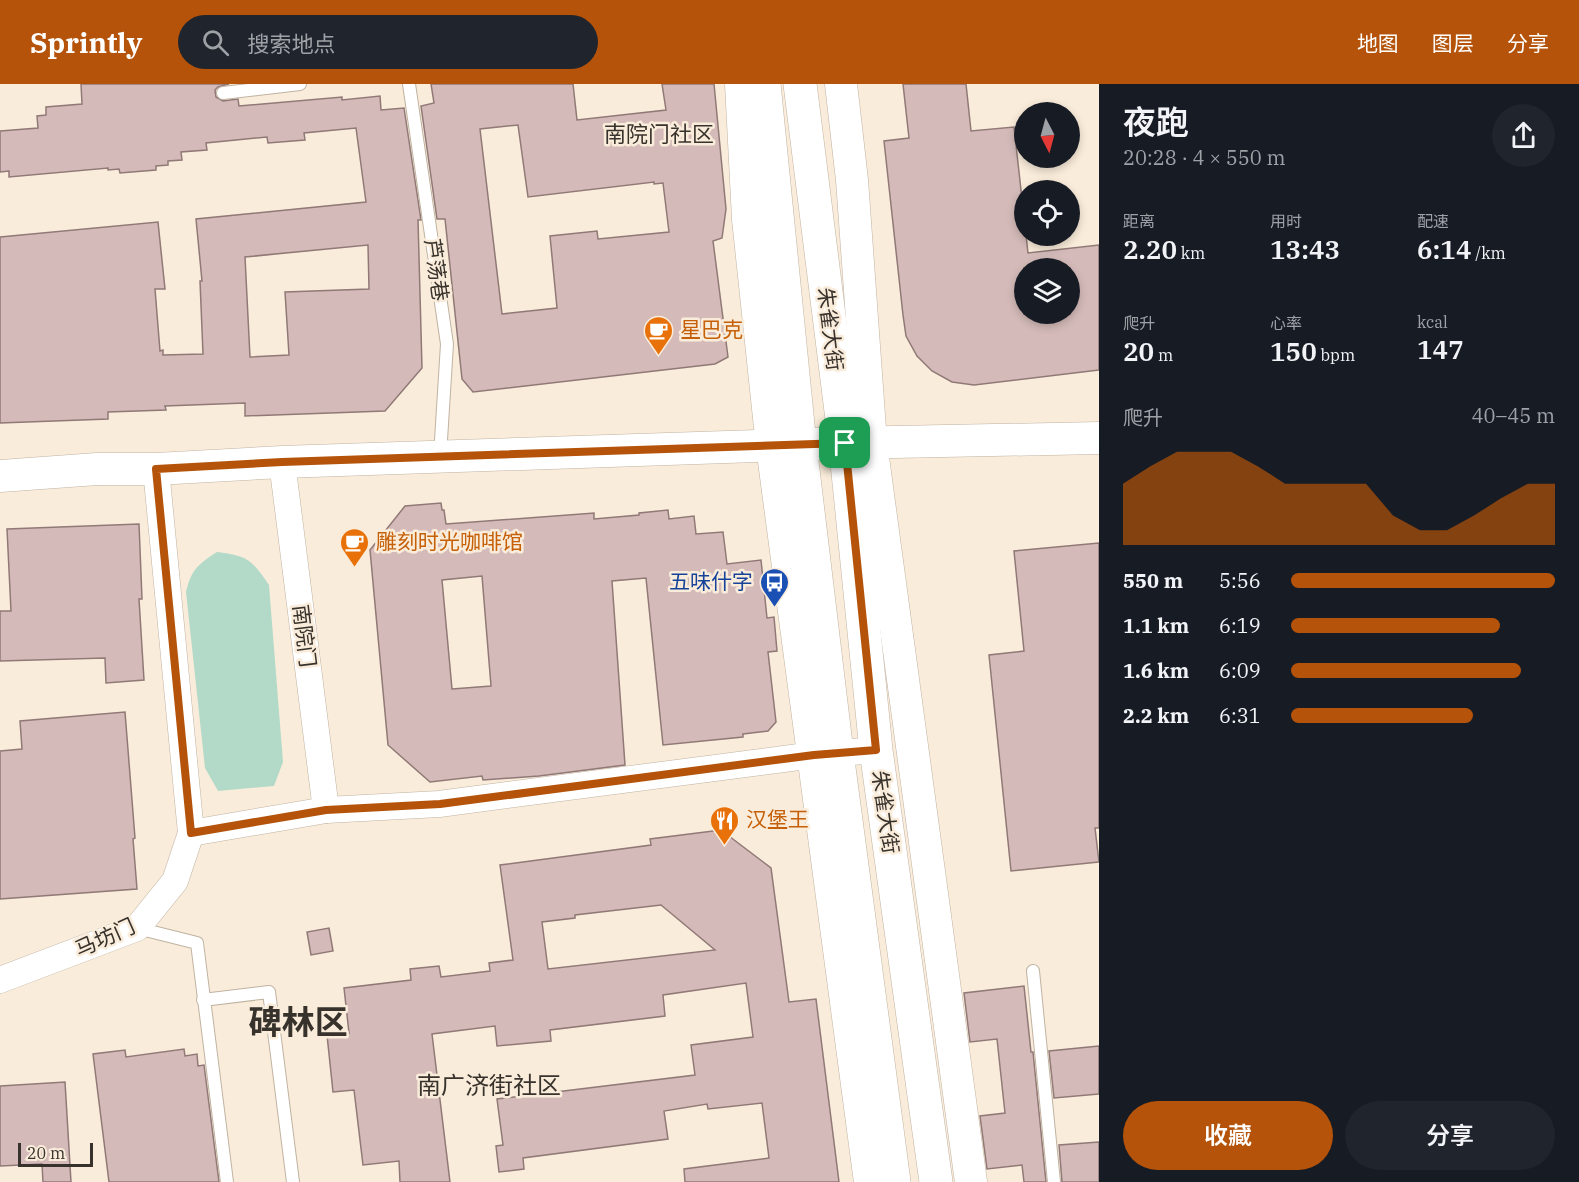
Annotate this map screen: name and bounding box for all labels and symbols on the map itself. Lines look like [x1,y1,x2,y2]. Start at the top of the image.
north arrow [1014,102,1080,168]
district label: 南院门社区 [604,119,714,148]
street label: 芦荡巷 [419,237,455,303]
street label: 朱雀大街 [812,285,850,372]
cafe icon: 星巴克 [643,314,675,356]
place label: 星巴克 [680,315,743,343]
pin [819,417,870,468]
cafe icon: 雕刻时光咖啡馆 [339,526,371,568]
place label: 雕刻时光咖啡馆 [376,527,523,555]
bus stop icon: 五味什字 [758,566,790,608]
place label: 五味什字 [669,567,753,595]
street label: 南院门 [287,603,323,669]
street label: 朱雀大街 [866,768,906,855]
restaurant icon: 汉堡王 [709,804,741,846]
place label: 汉堡王 [746,805,809,833]
street label: 马坊门 [70,911,139,963]
district label: 碑林区 [249,1000,348,1043]
district label: 南广济街社区 [417,1069,561,1101]
scale bar [18,1140,93,1168]

